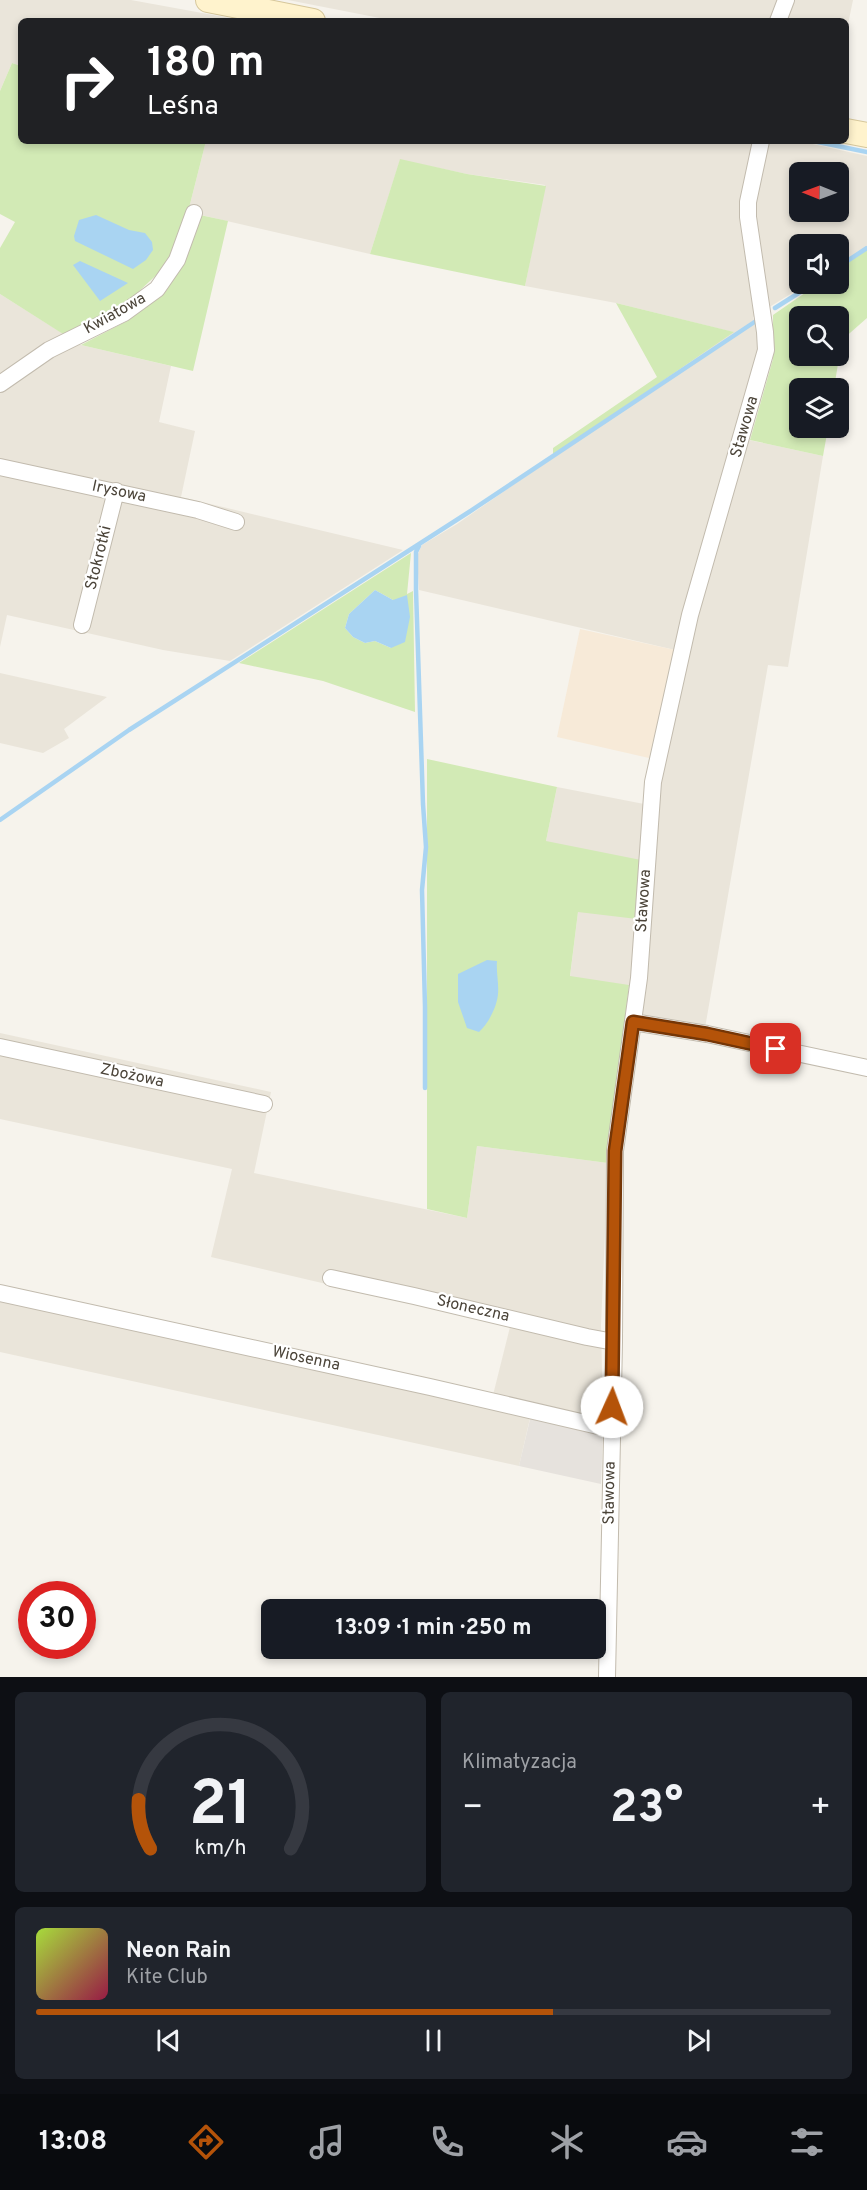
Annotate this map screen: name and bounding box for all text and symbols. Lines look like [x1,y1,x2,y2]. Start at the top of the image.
text: 180 m [147,38,264,91]
icon: right [48,42,126,120]
text: Leśna [147,90,219,124]
north arrow [789,162,849,222]
map controls [789,162,849,438]
button: sound [789,234,849,294]
street label: Kwiatowa [80,289,150,339]
button: search [789,306,849,366]
button: layers [789,378,849,438]
street label: Stawowa [727,394,763,460]
street label: Irysowa [90,477,148,507]
street label: Stokrotki [81,524,117,592]
street label: Stawowa [632,869,656,933]
pin [750,1023,801,1074]
icon: arrive [759,1032,792,1065]
street label: Zbożowa [98,1059,166,1093]
street label: Słoneczna [435,1291,511,1327]
street label: Wiosenna [270,1342,342,1376]
position arrow [580,1375,644,1439]
street label: Stawowa [599,1461,621,1525]
speed limit sign: 30 [18,1581,96,1659]
text: 13:09 · 1 min · 250 m [335,1615,532,1642]
text: Klimatyzacja [462,1750,577,1776]
text: 21 [189,1768,252,1847]
text: 23° [610,1781,683,1838]
text: − [462,1788,483,1830]
text: + [810,1788,831,1830]
text: km/h [194,1835,247,1862]
text: Neon Rain [126,1938,231,1965]
text: Kite Club [126,1965,208,1991]
icon: previous [152,2024,185,2057]
icon: pause [417,2024,450,2057]
icon: next [682,2024,715,2057]
icon: directions [185,2121,227,2163]
icon: music [306,2121,348,2163]
icon: phone [426,2121,468,2163]
icon: climate [546,2121,588,2163]
icon: car [666,2121,708,2163]
icon: filters [786,2121,828,2163]
text: 13:08 [39,2125,107,2159]

